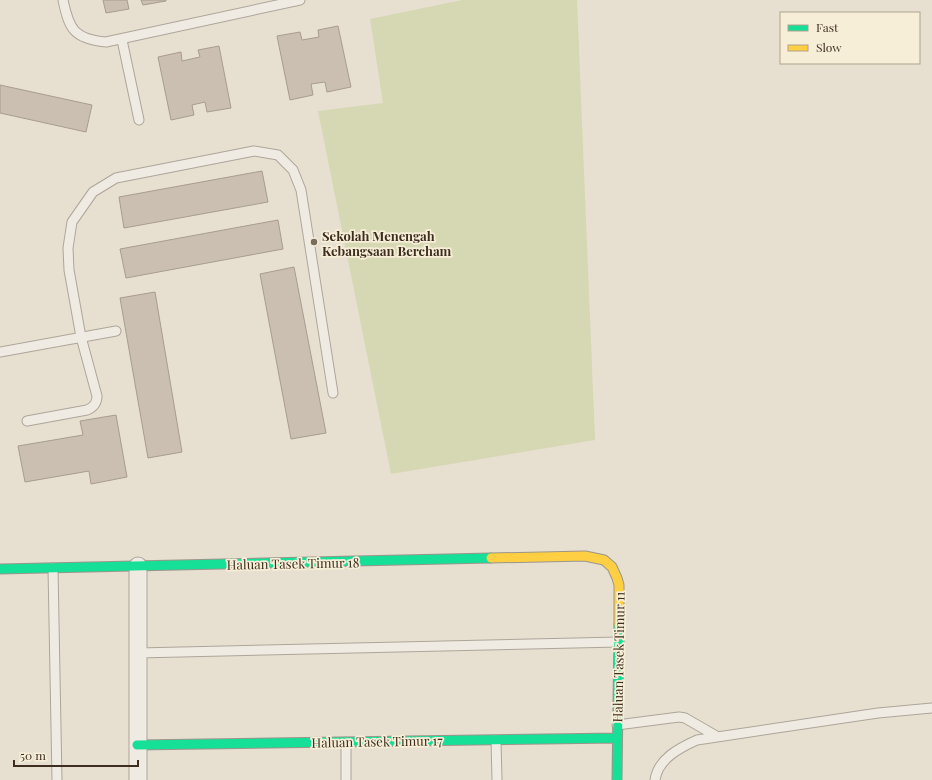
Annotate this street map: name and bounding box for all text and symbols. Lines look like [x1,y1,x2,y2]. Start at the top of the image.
legend [780,12,920,64]
text: Fast [816,19,839,35]
text: Slow [816,39,842,55]
place label: Sekolah Menengah Kebangsaan Bercham [322,227,452,259]
marker: Sekolah Menengah Kebangsaan Bercham [309,237,319,247]
street label: Haluan Tasek Timur 18 [227,553,360,573]
street label: Haluan Tasek Timur 11 [608,591,628,722]
street label: Haluan Tasek Timur 17 [311,731,443,751]
scale bar [14,742,138,768]
text: 50 m [20,747,46,763]

